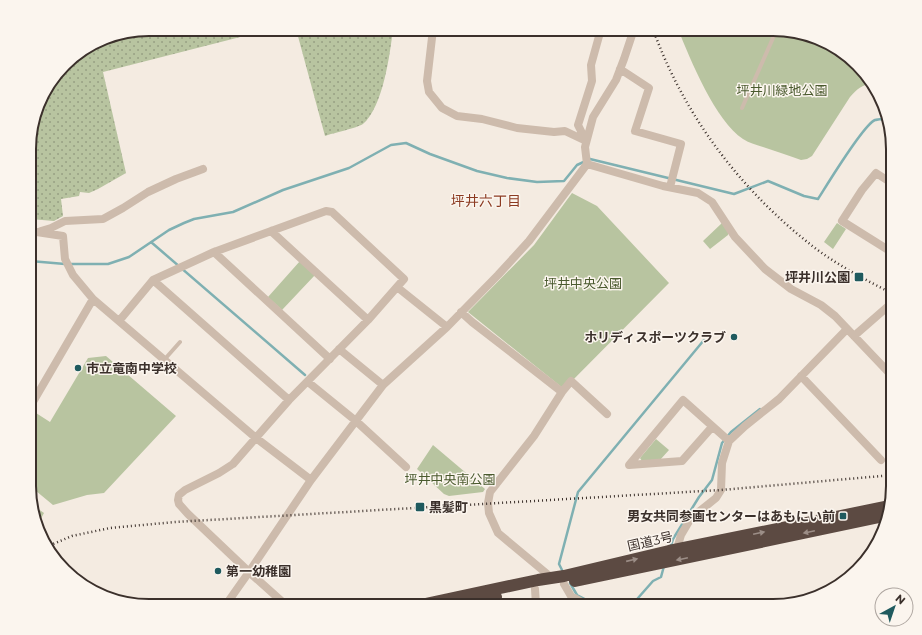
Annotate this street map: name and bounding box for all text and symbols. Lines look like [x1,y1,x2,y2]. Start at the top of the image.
park label: 坪井川緑地公園 [736,82,828,98]
district label: 坪井六丁目 [451,192,521,210]
place label: 坪井川公園 [785,269,850,285]
marker: 坪井川公園 [853,271,865,283]
park label: 坪井中央公園 [544,275,622,291]
place label: ホリディスポーツクラブ [584,329,726,345]
marker: ホリディスポーツクラブ [729,332,739,342]
place label: 市立竜南中学校 [86,360,177,376]
marker: 市立竜南中学校 [73,363,83,373]
park label: 坪井中央南公園 [404,471,496,487]
place label: 黒髪町 [429,499,468,515]
marker: 黒髪町 [414,501,426,513]
place label: 男女共同参画センターはあもにい前 [627,508,835,524]
marker: 男女共同参画センターはあもにい前 [838,511,848,521]
street label: 国道3号 [626,528,674,554]
one-way arrow [753,529,765,535]
one-way arrow [803,529,815,535]
one-way arrow [625,556,638,562]
one-way arrow [676,556,688,562]
place label: 第一幼稚園 [226,563,291,579]
marker: 第一幼稚園 [213,566,223,576]
north arrow [874,587,914,627]
text: N [893,591,908,608]

